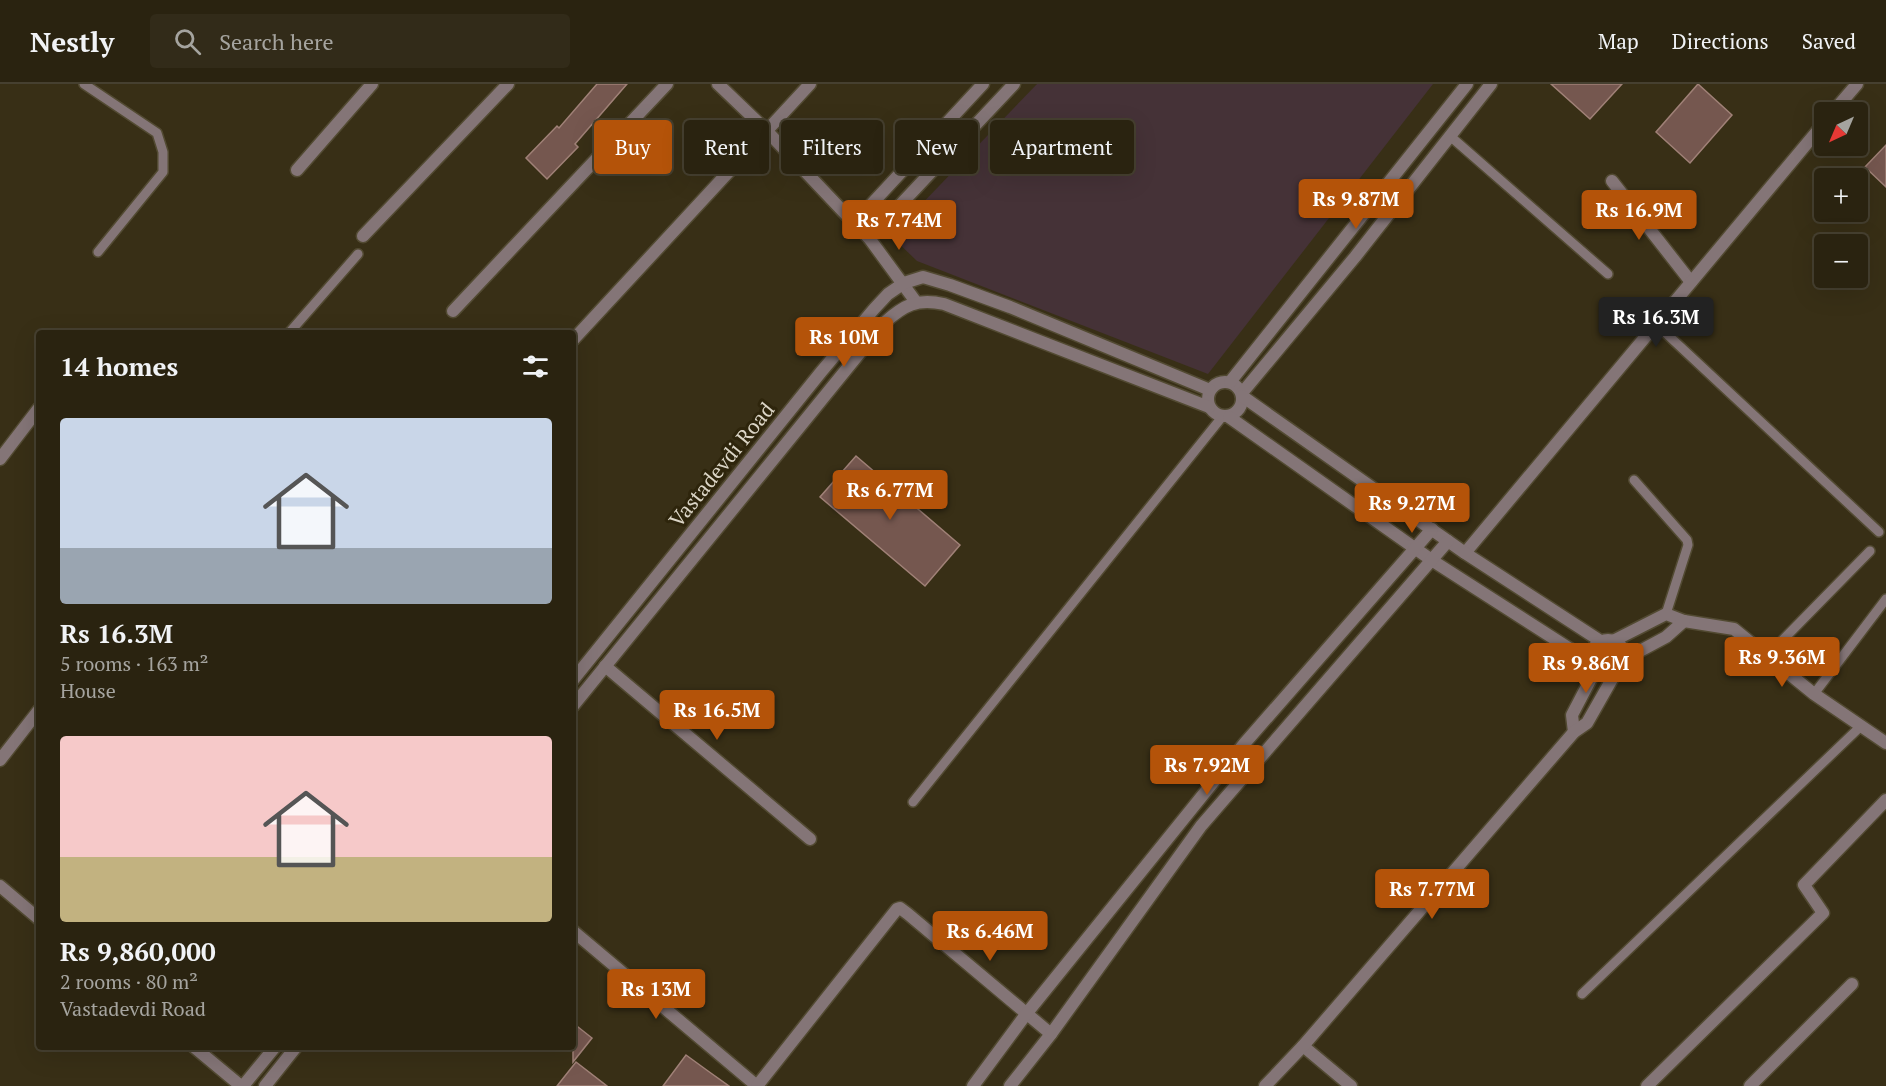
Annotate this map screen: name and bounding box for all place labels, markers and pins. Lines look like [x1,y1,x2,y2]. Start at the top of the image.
pin: Rs 9.87M [1294,179,1418,230]
pin: Rs 16.9M [1577,190,1701,241]
pin: Rs 7.74M [837,200,961,251]
pin: Rs 16.3M [1594,297,1718,348]
pin: Rs 10M [795,317,893,368]
pin: Rs 6.77M [828,470,952,521]
pin: Rs 9.27M [1350,483,1474,534]
pin: Rs 9.36M [1720,637,1844,688]
pin: Rs 9.86M [1524,643,1648,694]
pin: Rs 16.5M [655,690,779,741]
pin: Rs 7.92M [1145,745,1269,796]
pin: Rs 7.77M [1370,869,1494,920]
pin: Rs 6.46M [928,911,1052,962]
pin: Rs 13M [607,969,705,1020]

